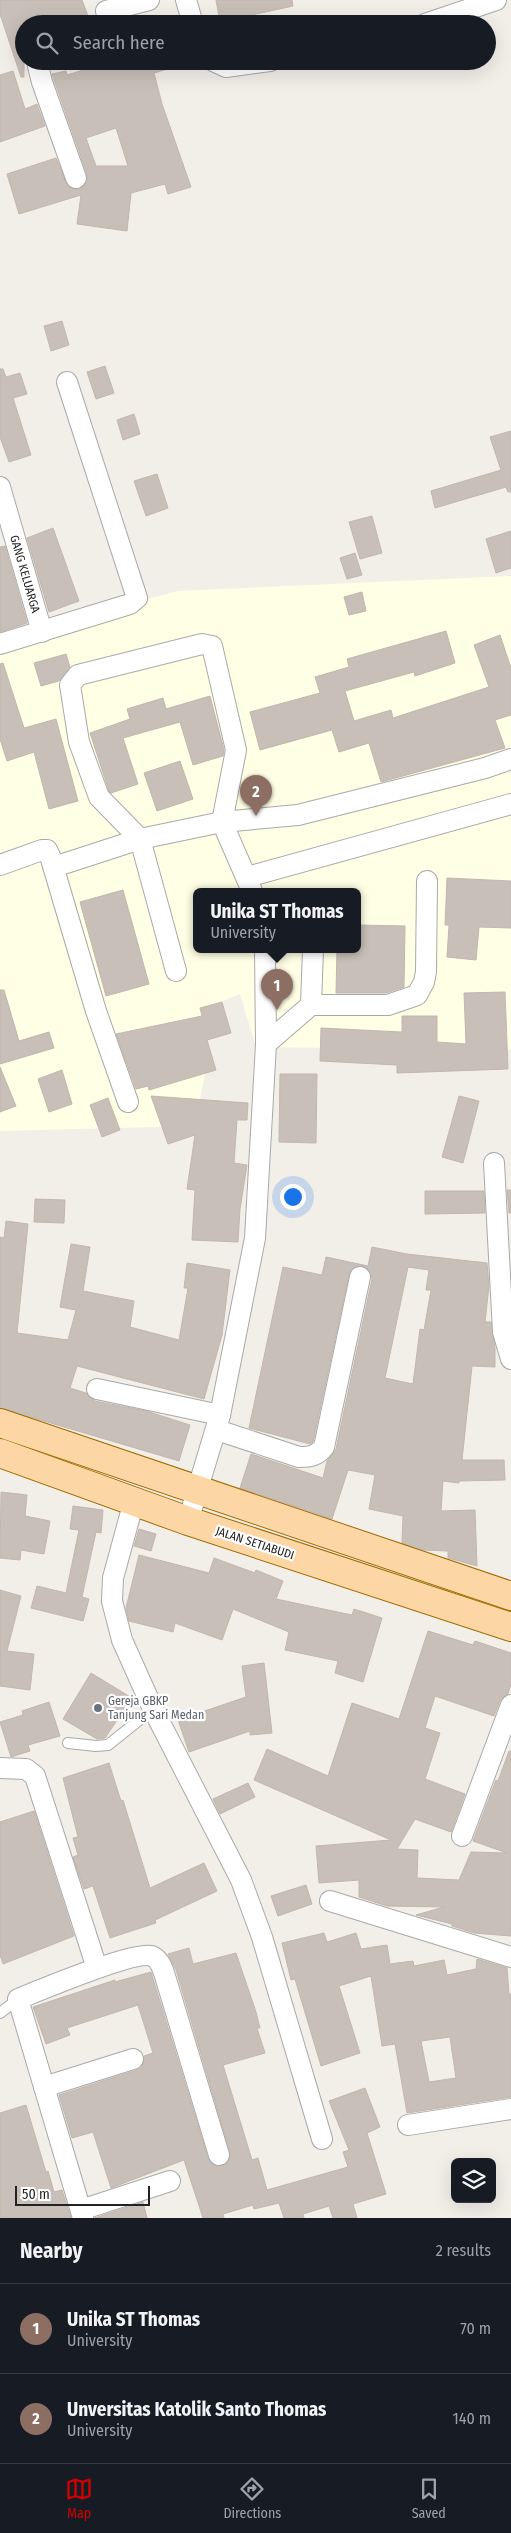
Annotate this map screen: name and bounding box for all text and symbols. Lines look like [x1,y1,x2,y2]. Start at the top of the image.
search box [15,15,496,70]
icon: search [33,29,61,57]
text: Search here [73,31,165,54]
street label: GANG KELUARGA [7,534,43,615]
pin: 2 [240,775,272,816]
popup [193,888,361,953]
text: Unika ST Thomas [210,900,344,923]
text: University [210,923,276,942]
pin: 1 [261,969,293,1010]
your location [280,1184,306,1210]
street label: JALAN SETIABUDI [214,1524,296,1562]
place label: Gereja GBKP Tanjung Sari Medan [108,1694,204,1722]
marker: Gereja GBKP Tanjung Sari Medan [92,1702,104,1714]
map controls [451,2158,496,2203]
button: layers [451,2158,496,2203]
scale bar [15,2183,150,2206]
text: 50 m [22,2186,50,2203]
text: Nearby [20,2238,82,2264]
text: 2 results [436,2241,491,2260]
text: Unika ST Thomas [67,2308,200,2331]
text: 1 [33,2319,39,2338]
text: 70 m [460,2319,491,2338]
text: University [67,2331,132,2350]
text: Unversitas Katolik Santo Thomas [67,2398,326,2421]
text: 2 [32,2409,40,2428]
text: 140 m [453,2409,491,2428]
text: University [67,2421,132,2440]
tab: Map [65,2475,93,2522]
tab: Directions [223,2475,281,2522]
tab: Saved [412,2475,446,2522]

